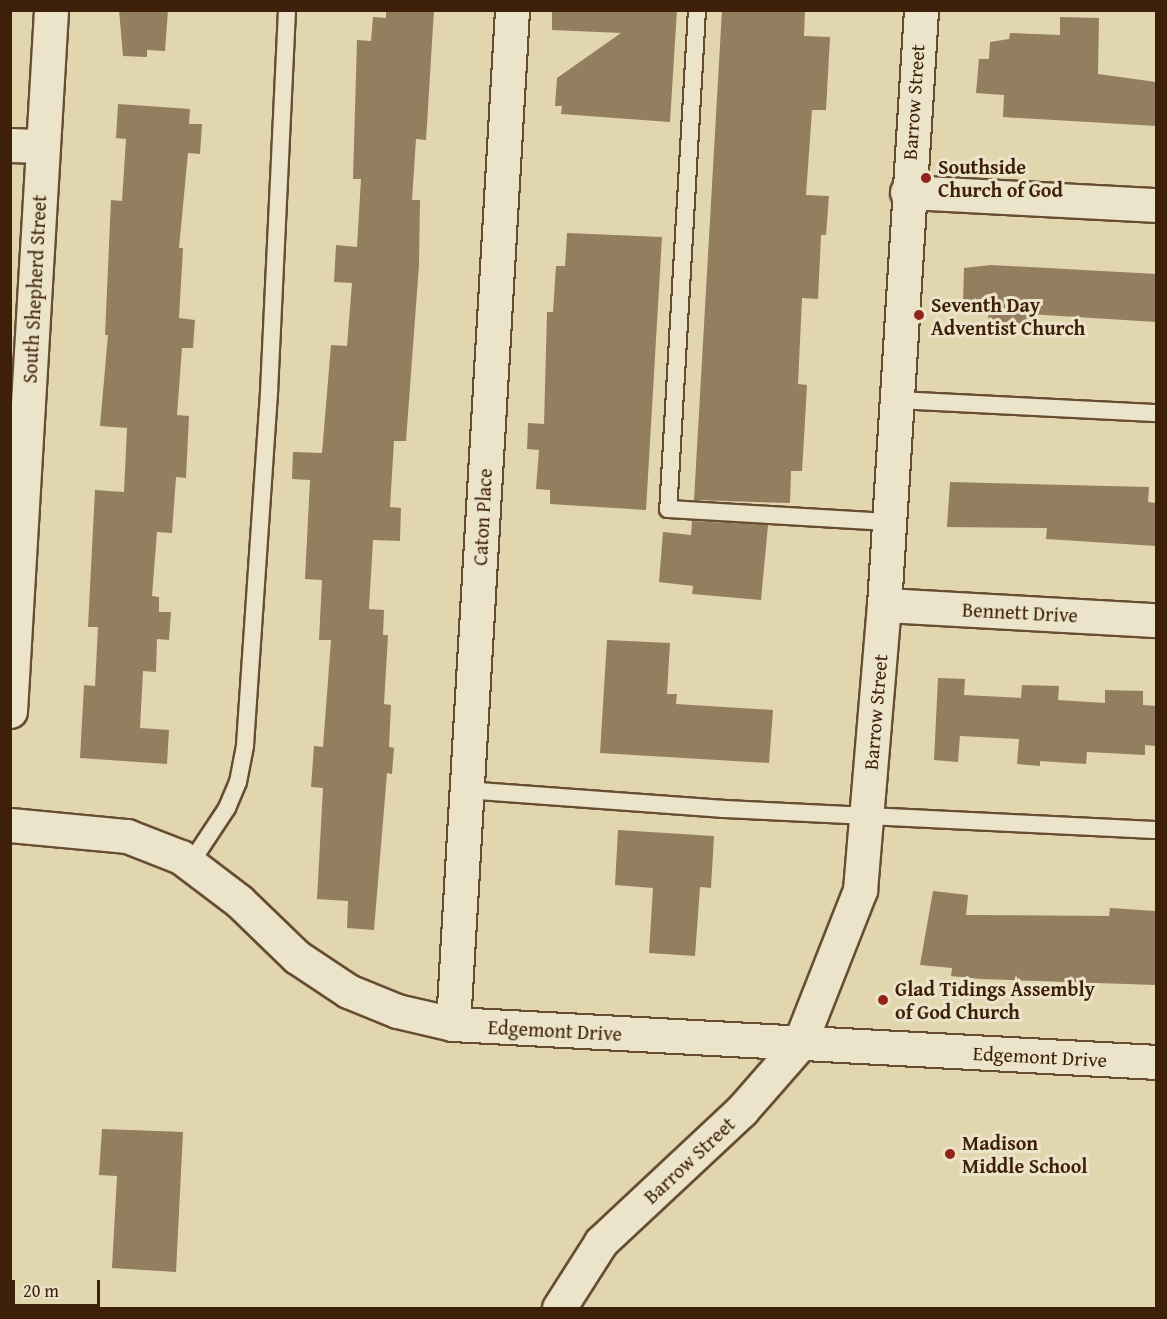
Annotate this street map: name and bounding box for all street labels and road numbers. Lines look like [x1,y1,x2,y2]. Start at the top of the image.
street label: Barrow Street [897,43,929,161]
street label: South Shepherd Street [17,194,51,384]
street label: Caton Place [467,468,497,566]
street label: Bennett Drive [961,597,1079,627]
street label: Barrow Street [858,653,892,771]
street label: Edgemont Drive [487,1015,623,1045]
street label: Edgemont Drive [972,1041,1108,1071]
street label: Barrow Street [638,1112,740,1208]

